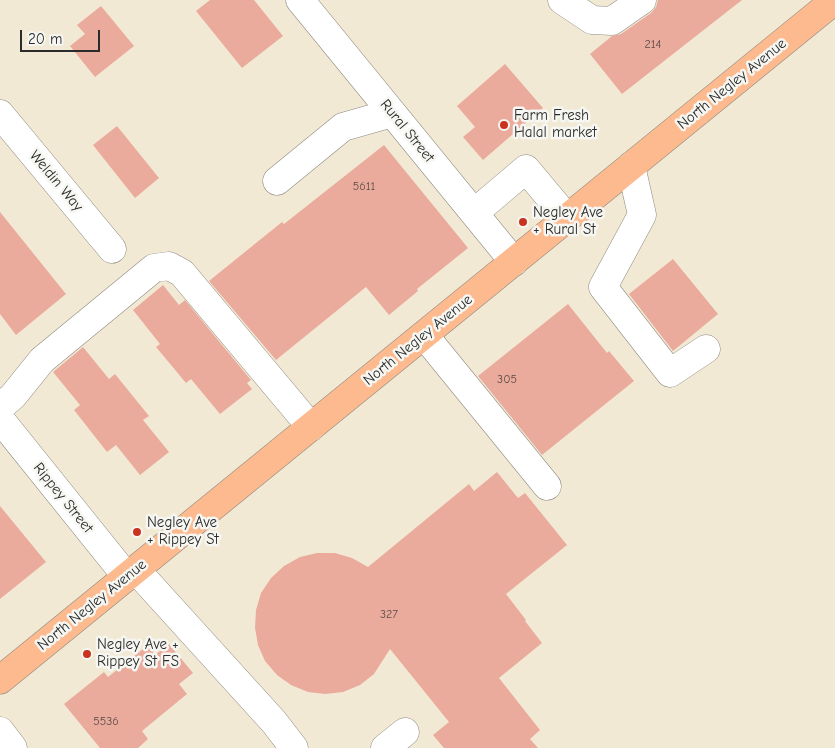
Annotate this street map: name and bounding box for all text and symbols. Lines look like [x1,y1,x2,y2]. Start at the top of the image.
scale bar [22,20,102,52]
text: 20 m [28,30,62,48]
street label: North Negley Avenue [674,35,790,133]
house number: 214 [645,38,661,52]
street label: Rural Street [376,96,438,166]
place label: Farm Fresh Halal market [514,107,597,142]
marker: Farm Fresh Halal market [498,119,510,131]
street label: Weldin Way [25,147,87,215]
house number: 5611 [353,180,375,194]
place label: Negley Ave + Rural St [533,204,603,239]
marker: Negley Ave + Rural St [517,216,529,228]
street label: North Negley Avenue [360,291,476,389]
house number: 305 [497,373,517,387]
street label: Rippey Street [29,459,97,537]
place label: Negley Ave + Rippey St [147,514,219,549]
marker: Negley Ave + Rippey St [131,526,143,538]
street label: North Negley Avenue [34,556,150,654]
house number: 327 [380,608,398,622]
place label: Negley Ave + Rippey St FS [97,636,179,671]
marker: Negley Ave + Rippey St FS [81,648,93,660]
house number: 5536 [93,715,119,729]

